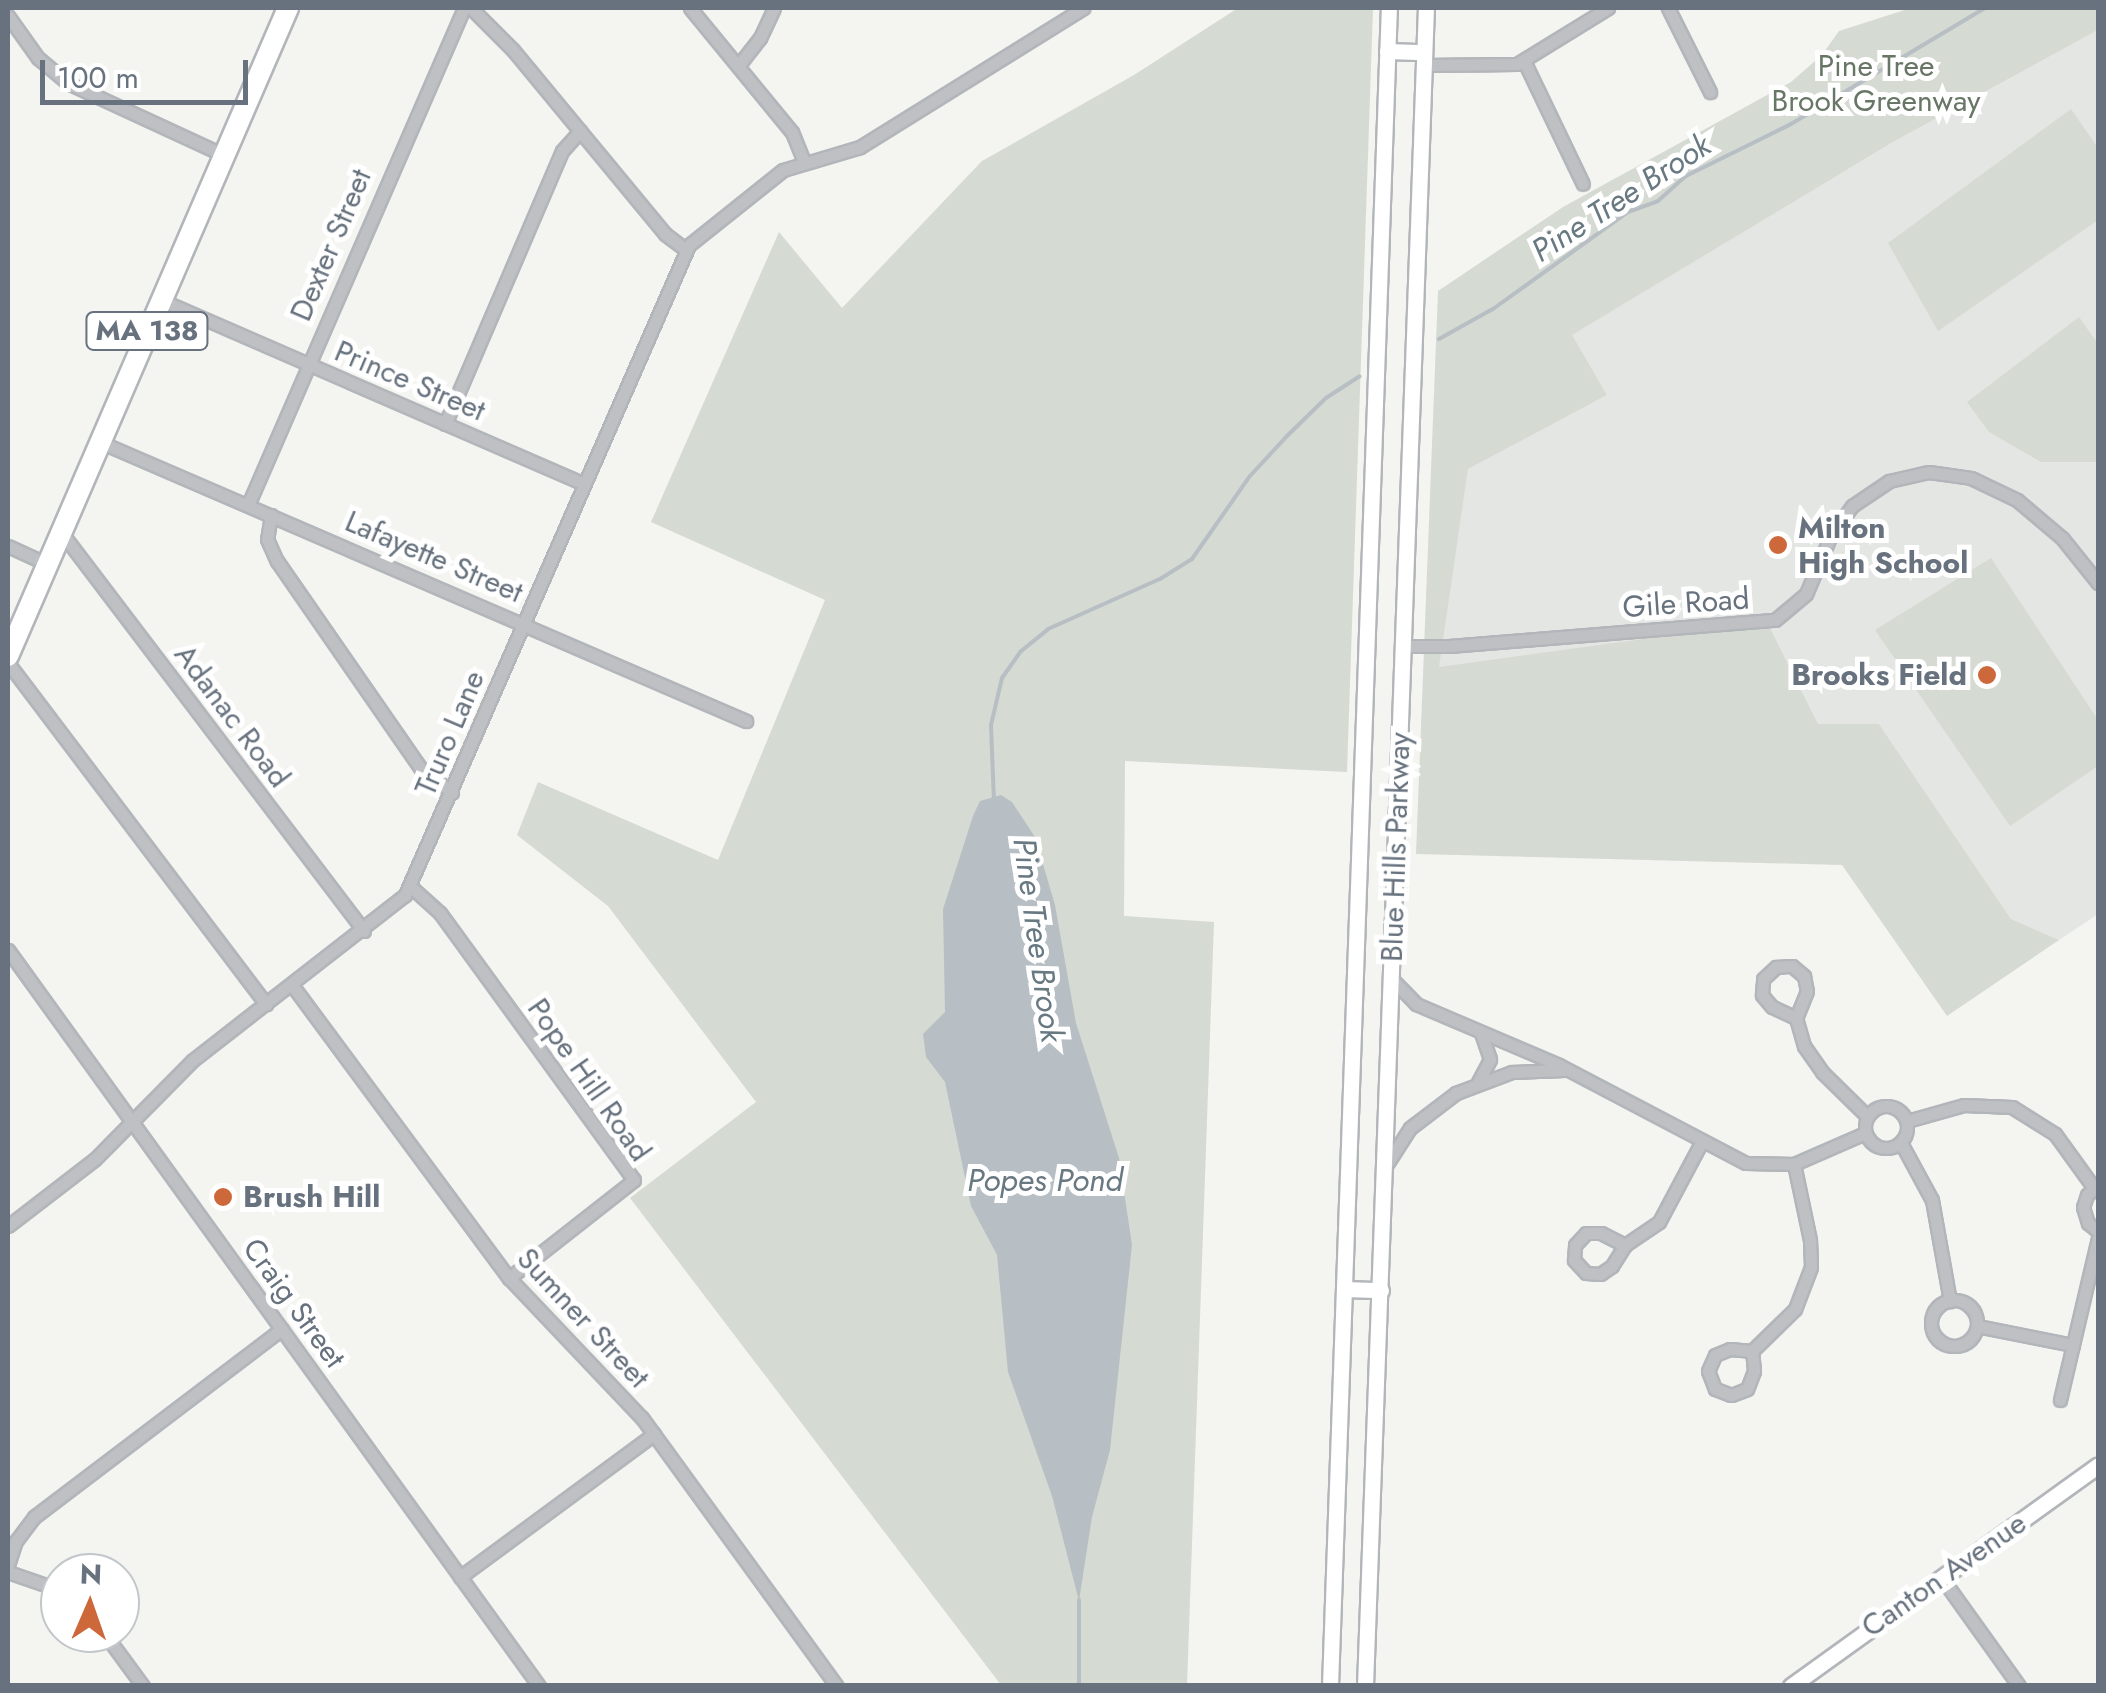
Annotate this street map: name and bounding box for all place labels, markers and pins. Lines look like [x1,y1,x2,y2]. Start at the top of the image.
place label: Milton High School [1798,510,1968,580]
marker: Milton High School [1767,534,1789,556]
place label: Brooks Field [1791,657,1967,693]
marker: Brooks Field [1976,664,1998,686]
place label: Brush Hill [243,1179,380,1215]
marker: Brush Hill [212,1186,234,1208]

